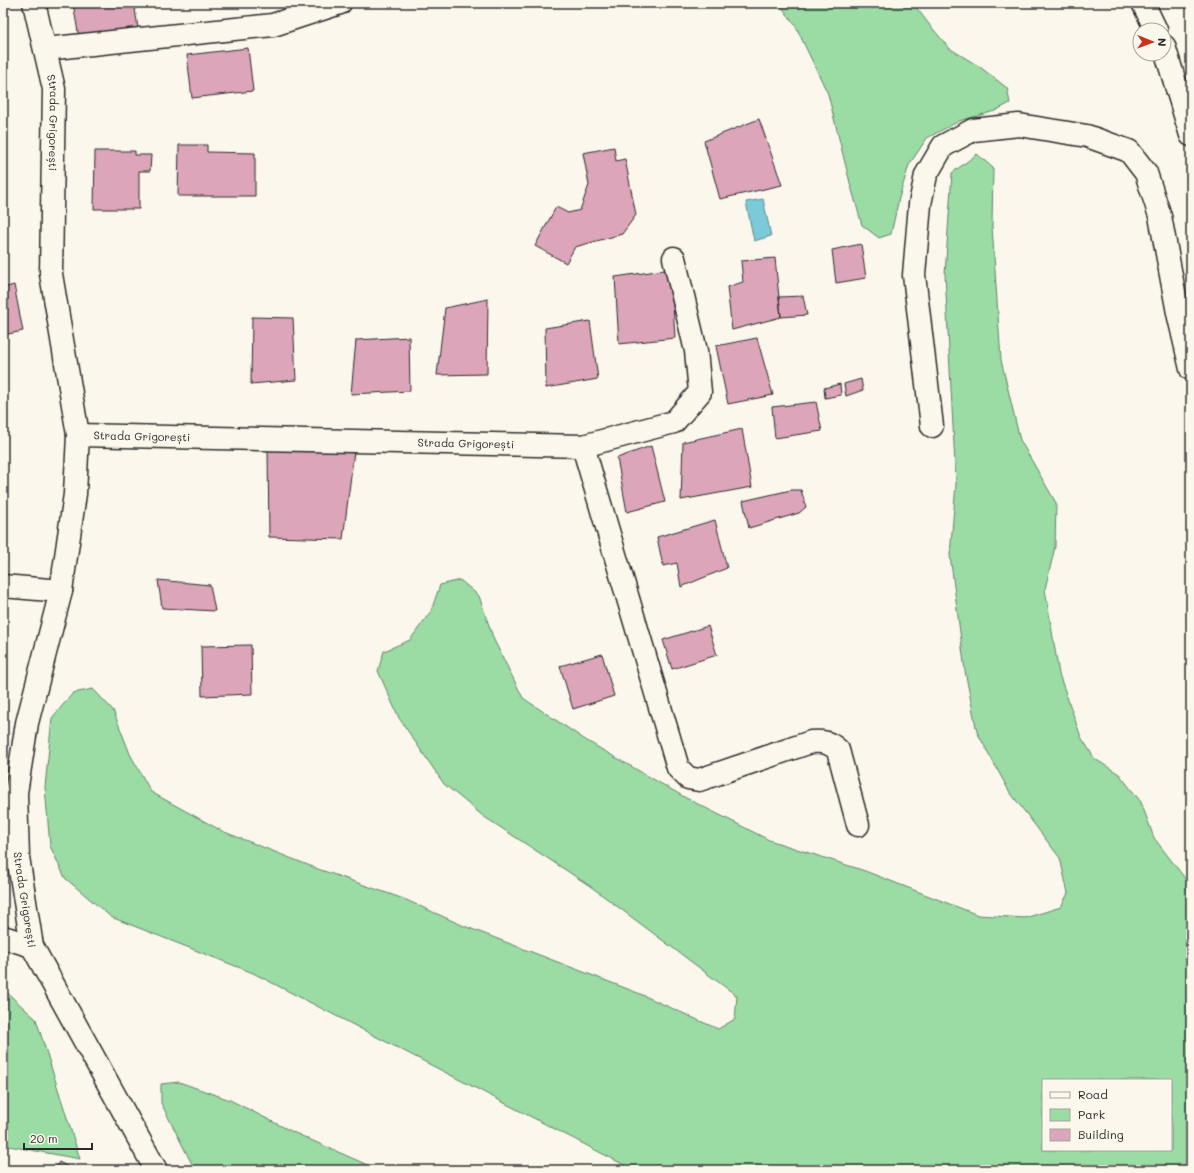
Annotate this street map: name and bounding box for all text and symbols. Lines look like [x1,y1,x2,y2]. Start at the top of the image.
north arrow [1132,22,1172,62]
text: N [1155,38,1170,46]
street label: Strada Grigorești [44,73,62,171]
street label: Strada Grigorești [93,427,191,444]
street label: Strada Grigorești [417,434,514,452]
street label: Strada Grigorești [11,852,40,948]
legend [1042,1079,1172,1151]
text: Road [1078,1086,1108,1102]
text: Park [1078,1106,1105,1122]
scale bar [24,1125,92,1151]
text: Building [1078,1126,1124,1142]
text: 20 m [30,1130,58,1146]

